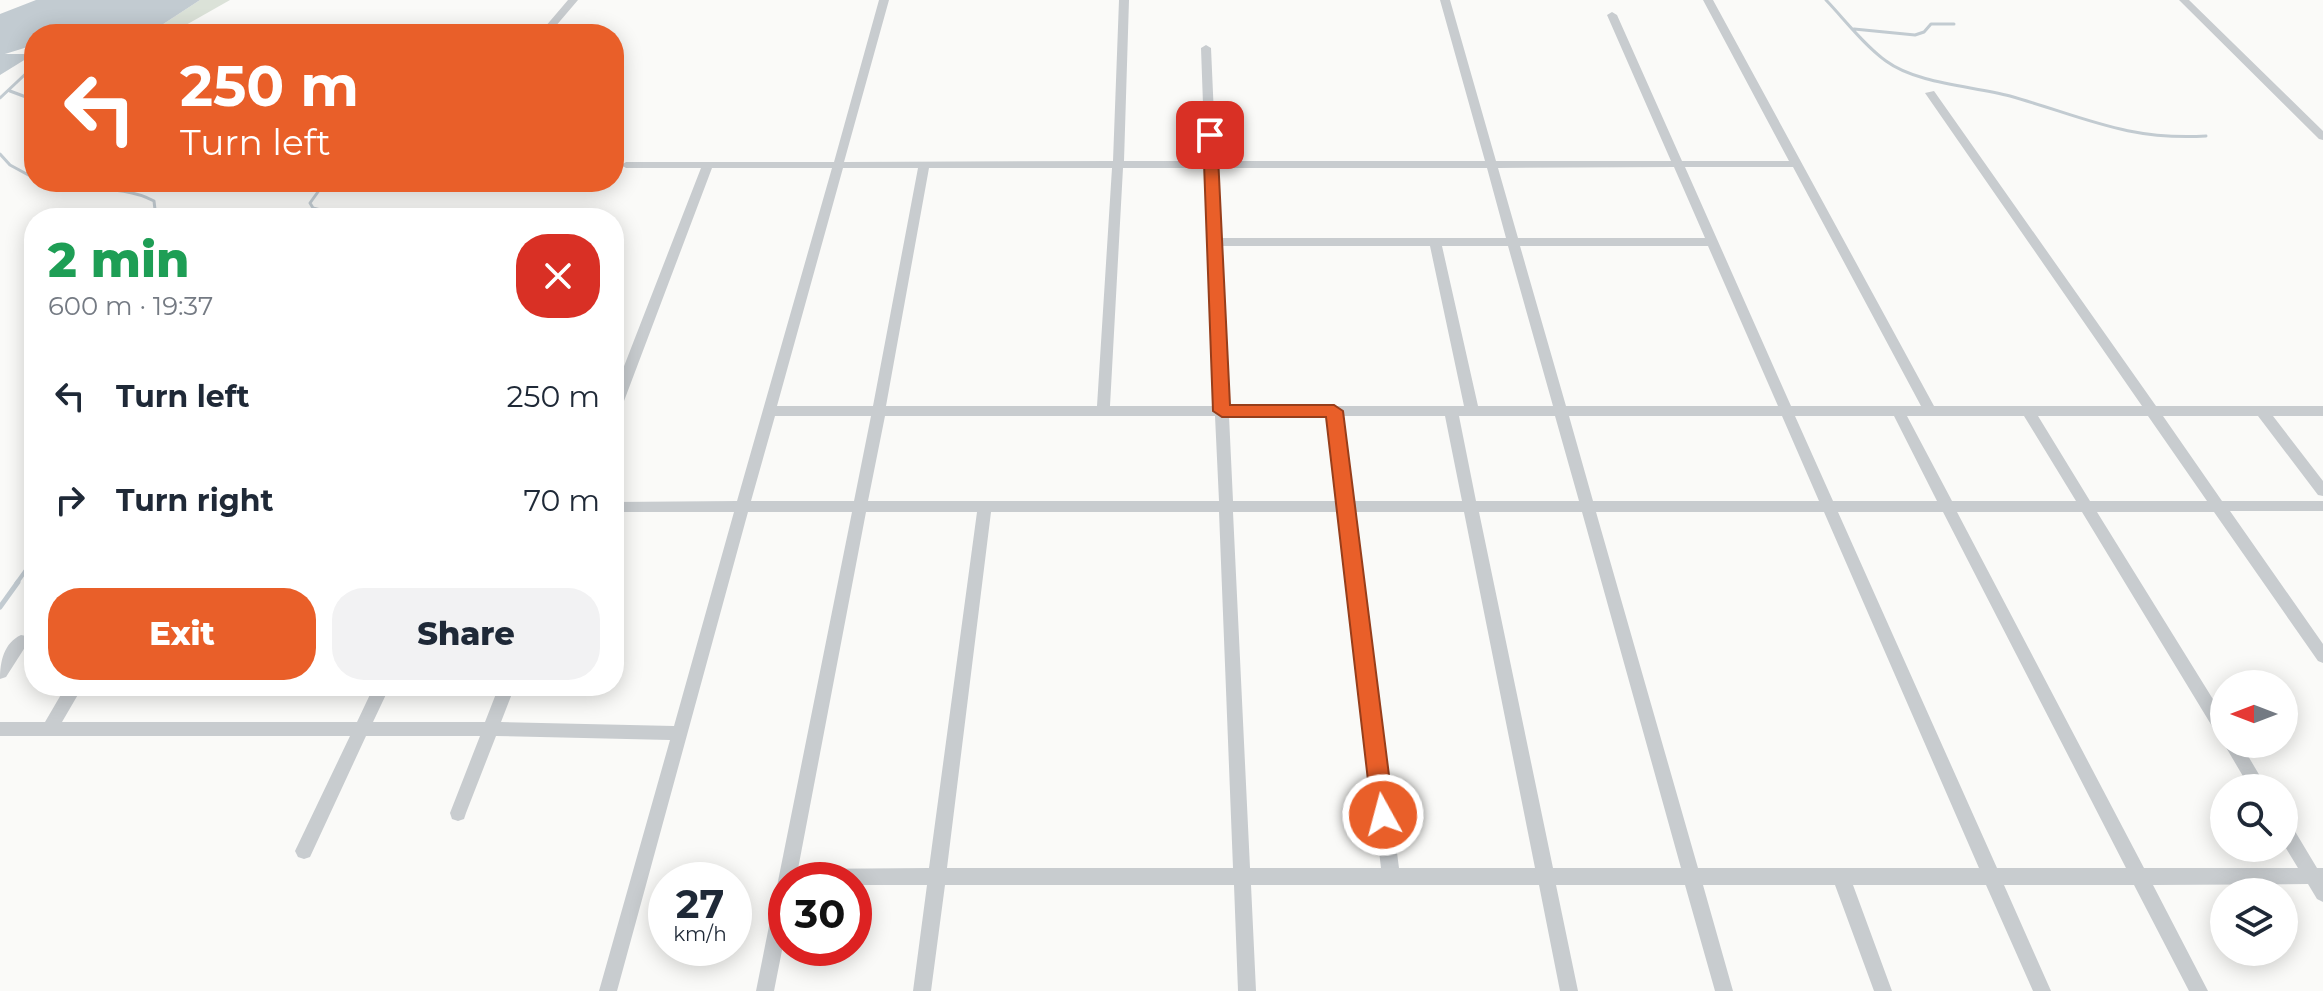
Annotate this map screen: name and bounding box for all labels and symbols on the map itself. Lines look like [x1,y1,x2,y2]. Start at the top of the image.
pin [1176,101,1244,169]
north arrow [2210,670,2298,758]
position arrow [1341,773,1425,857]
speed limit sign: 30 [768,862,872,966]

